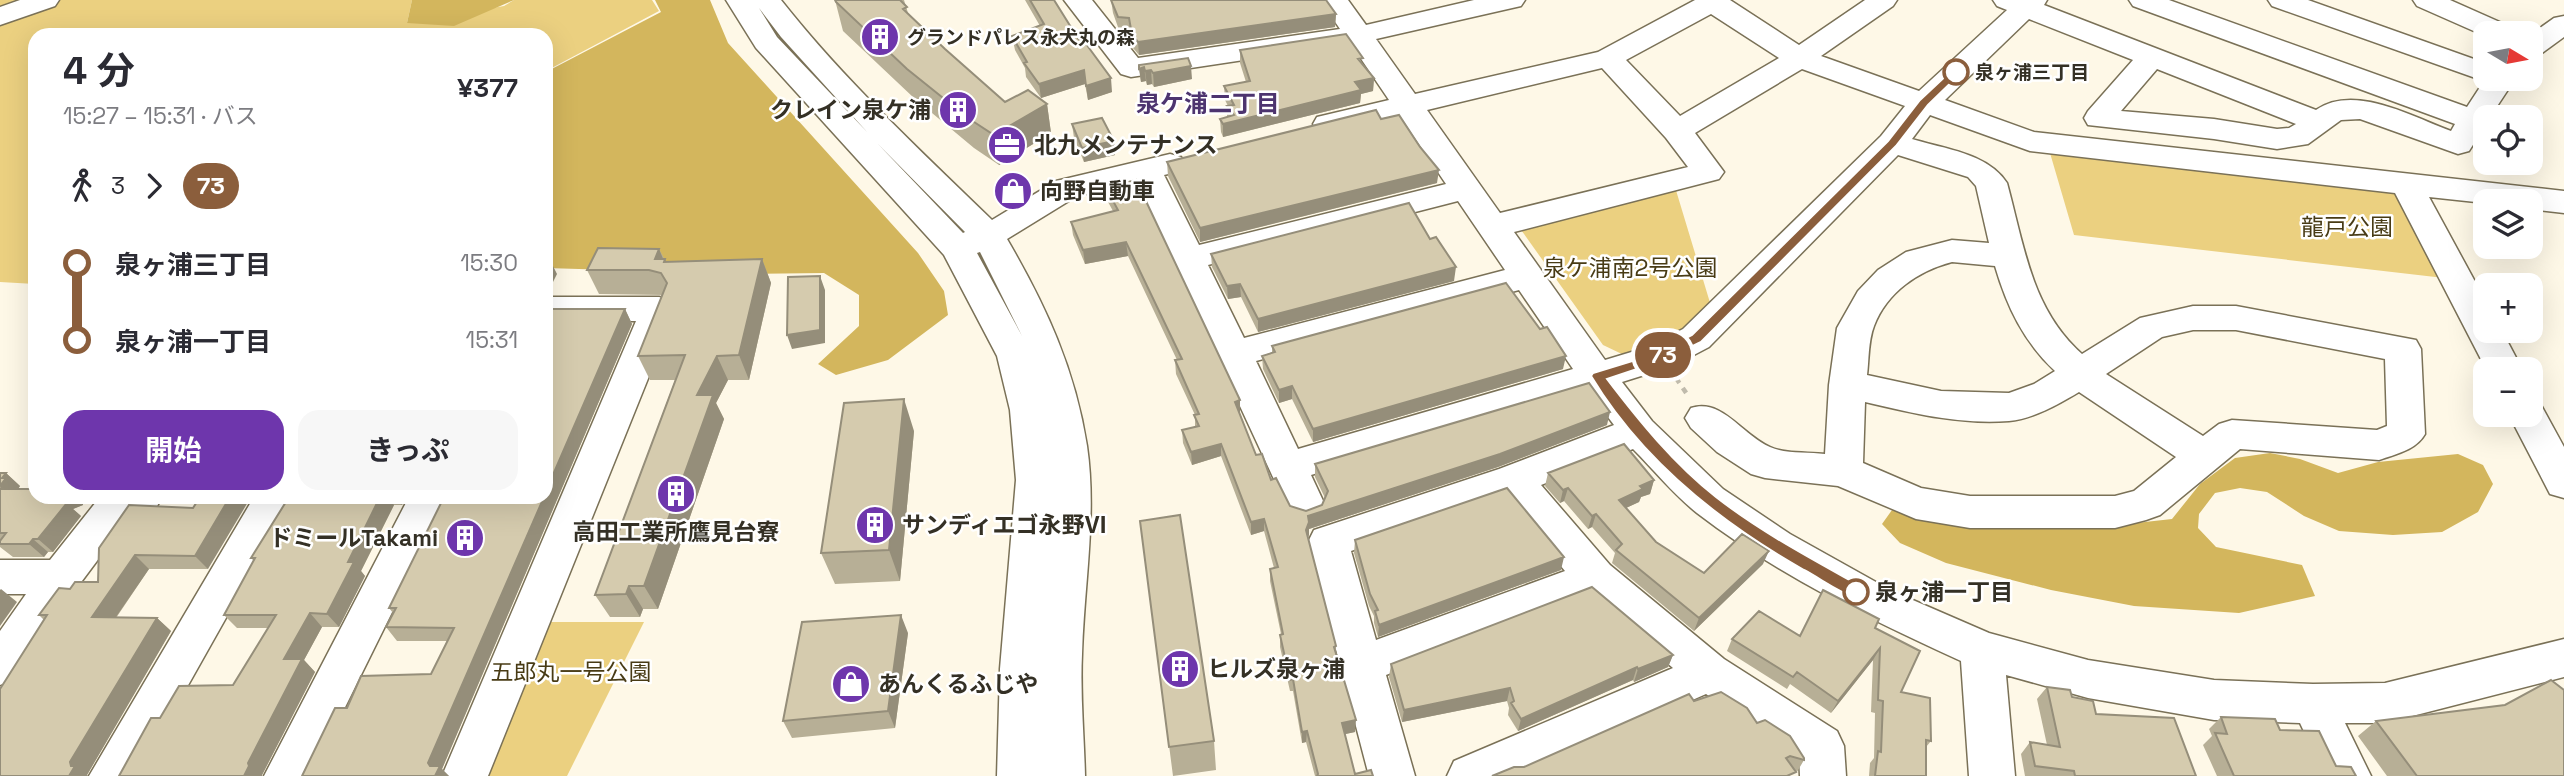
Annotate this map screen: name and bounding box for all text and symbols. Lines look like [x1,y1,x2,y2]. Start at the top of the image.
building icon: グランドパレス永犬丸の森 [859,16,901,58]
north arrow [2473,21,2543,91]
map controls [2473,21,2543,427]
place label: グランドパレス永犬丸の森 [907,25,1135,50]
text: 4 分 [63,47,135,95]
marker: 泉ヶ浦三丁目 [1943,59,1969,85]
place label: 泉ヶ浦三丁目 [1975,60,2089,85]
text: ¥377 [457,71,518,105]
district label: 泉ケ浦二丁目 [1136,88,1280,119]
building icon: クレイン泉ケ浦 [937,89,979,131]
place label: クレイン泉ケ浦 [770,95,931,125]
text: 15:27 – 15:31 · バス [63,101,258,131]
button: locate [2473,105,2543,175]
office icon: 北九メンテナンス [986,124,1028,166]
place label: 北九メンテナンス [1034,130,1218,160]
icon: walk [63,167,101,205]
icon: forward [135,167,173,205]
text: 73 [197,170,225,201]
shop icon: 向野自動車 [992,170,1034,212]
text: 3 [111,171,125,201]
place label: 向野自動車 [1040,176,1155,206]
button: layers [2473,189,2543,259]
park label: 龍戸公園 [2301,212,2393,242]
text: 泉ヶ浦三丁目 [115,248,271,282]
text: 15:30 [460,248,518,278]
park label: 泉ケ浦南2号公園 [1543,253,1717,283]
button: + [2473,273,2543,343]
text: 泉ヶ浦一丁目 [115,325,271,359]
text: 15:31 [466,325,518,355]
line badge: 73 [1632,332,1694,378]
text: 73 [1649,339,1677,370]
button: − [2473,357,2543,427]
button: 開始 [63,410,284,490]
button: きっぷ [298,410,518,490]
building icon: 高田工業所鷹見台寮 [655,473,697,515]
building icon: サンディエゴ永野Ⅵ [854,504,896,546]
place label: サンディエゴ永野Ⅵ [902,510,1107,540]
building icon: ドミールTakami [444,517,486,559]
place label: 高田工業所鷹見台寮 [573,517,780,547]
place label: ドミールTakami [269,523,438,553]
place label: 泉ヶ浦一丁目 [1875,577,2013,607]
marker: 泉ヶ浦一丁目 [1843,579,1869,605]
building icon: ヒルズ泉ヶ浦 [1159,648,1201,690]
place label: ヒルズ泉ヶ浦 [1207,654,1345,684]
park label: 五郎丸一号公園 [491,657,652,687]
shop icon: あんくるふじや [830,663,872,705]
place label: あんくるふじや [878,669,1039,699]

